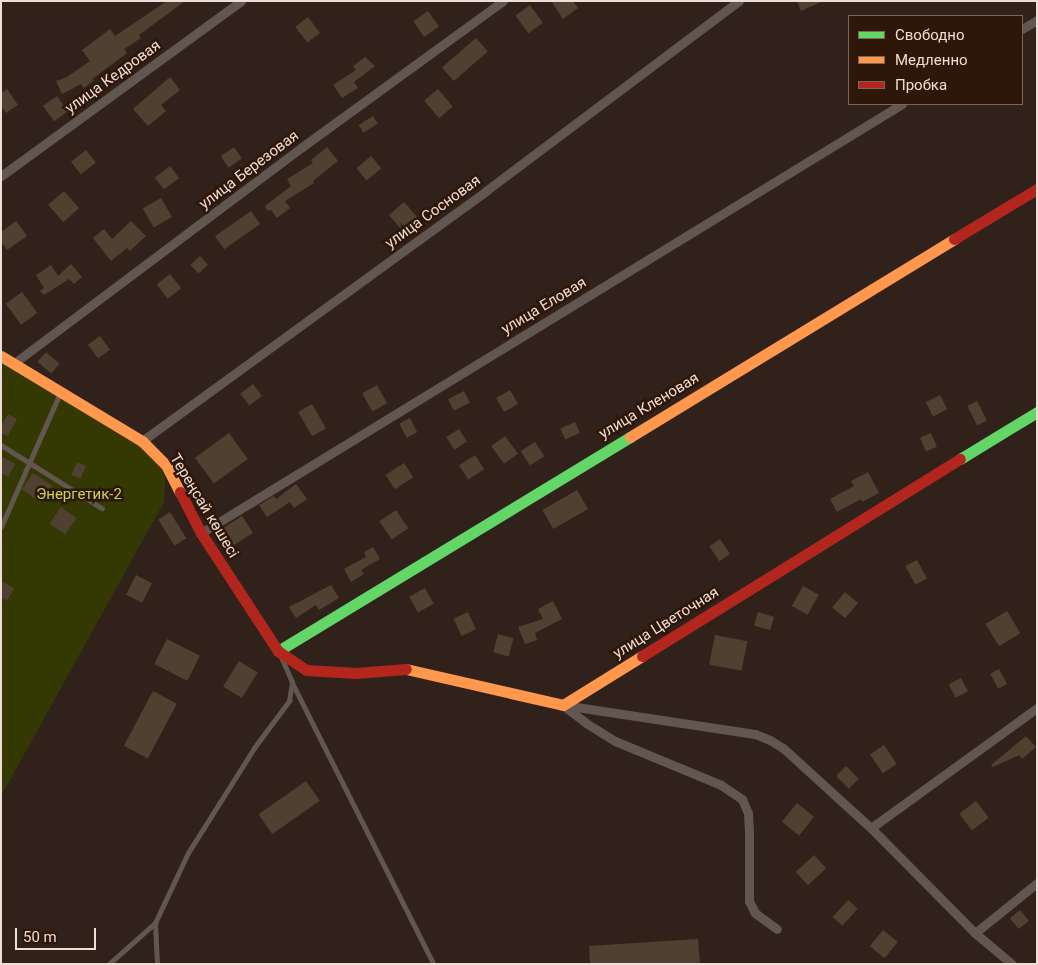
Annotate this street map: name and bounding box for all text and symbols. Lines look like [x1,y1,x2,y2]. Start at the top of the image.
legend [848,15,1023,105]
text: Свободно [895,26,964,44]
street label: улица Кедровая [62,36,164,118]
text: Медленно [895,51,968,69]
text: Пробка [895,76,947,94]
street label: улица Березовая [196,127,302,213]
street label: улица Сосновая [382,171,484,253]
street label: улица Еловая [498,274,590,338]
street label: улица Кленовая [596,369,702,443]
street label: Тереңсай көшесі [166,451,242,561]
park label: Энергетик-2 [36,486,122,504]
street label: улица Цветочная [610,583,722,663]
scale bar [18,918,99,950]
text: 50 m [23,928,57,946]

